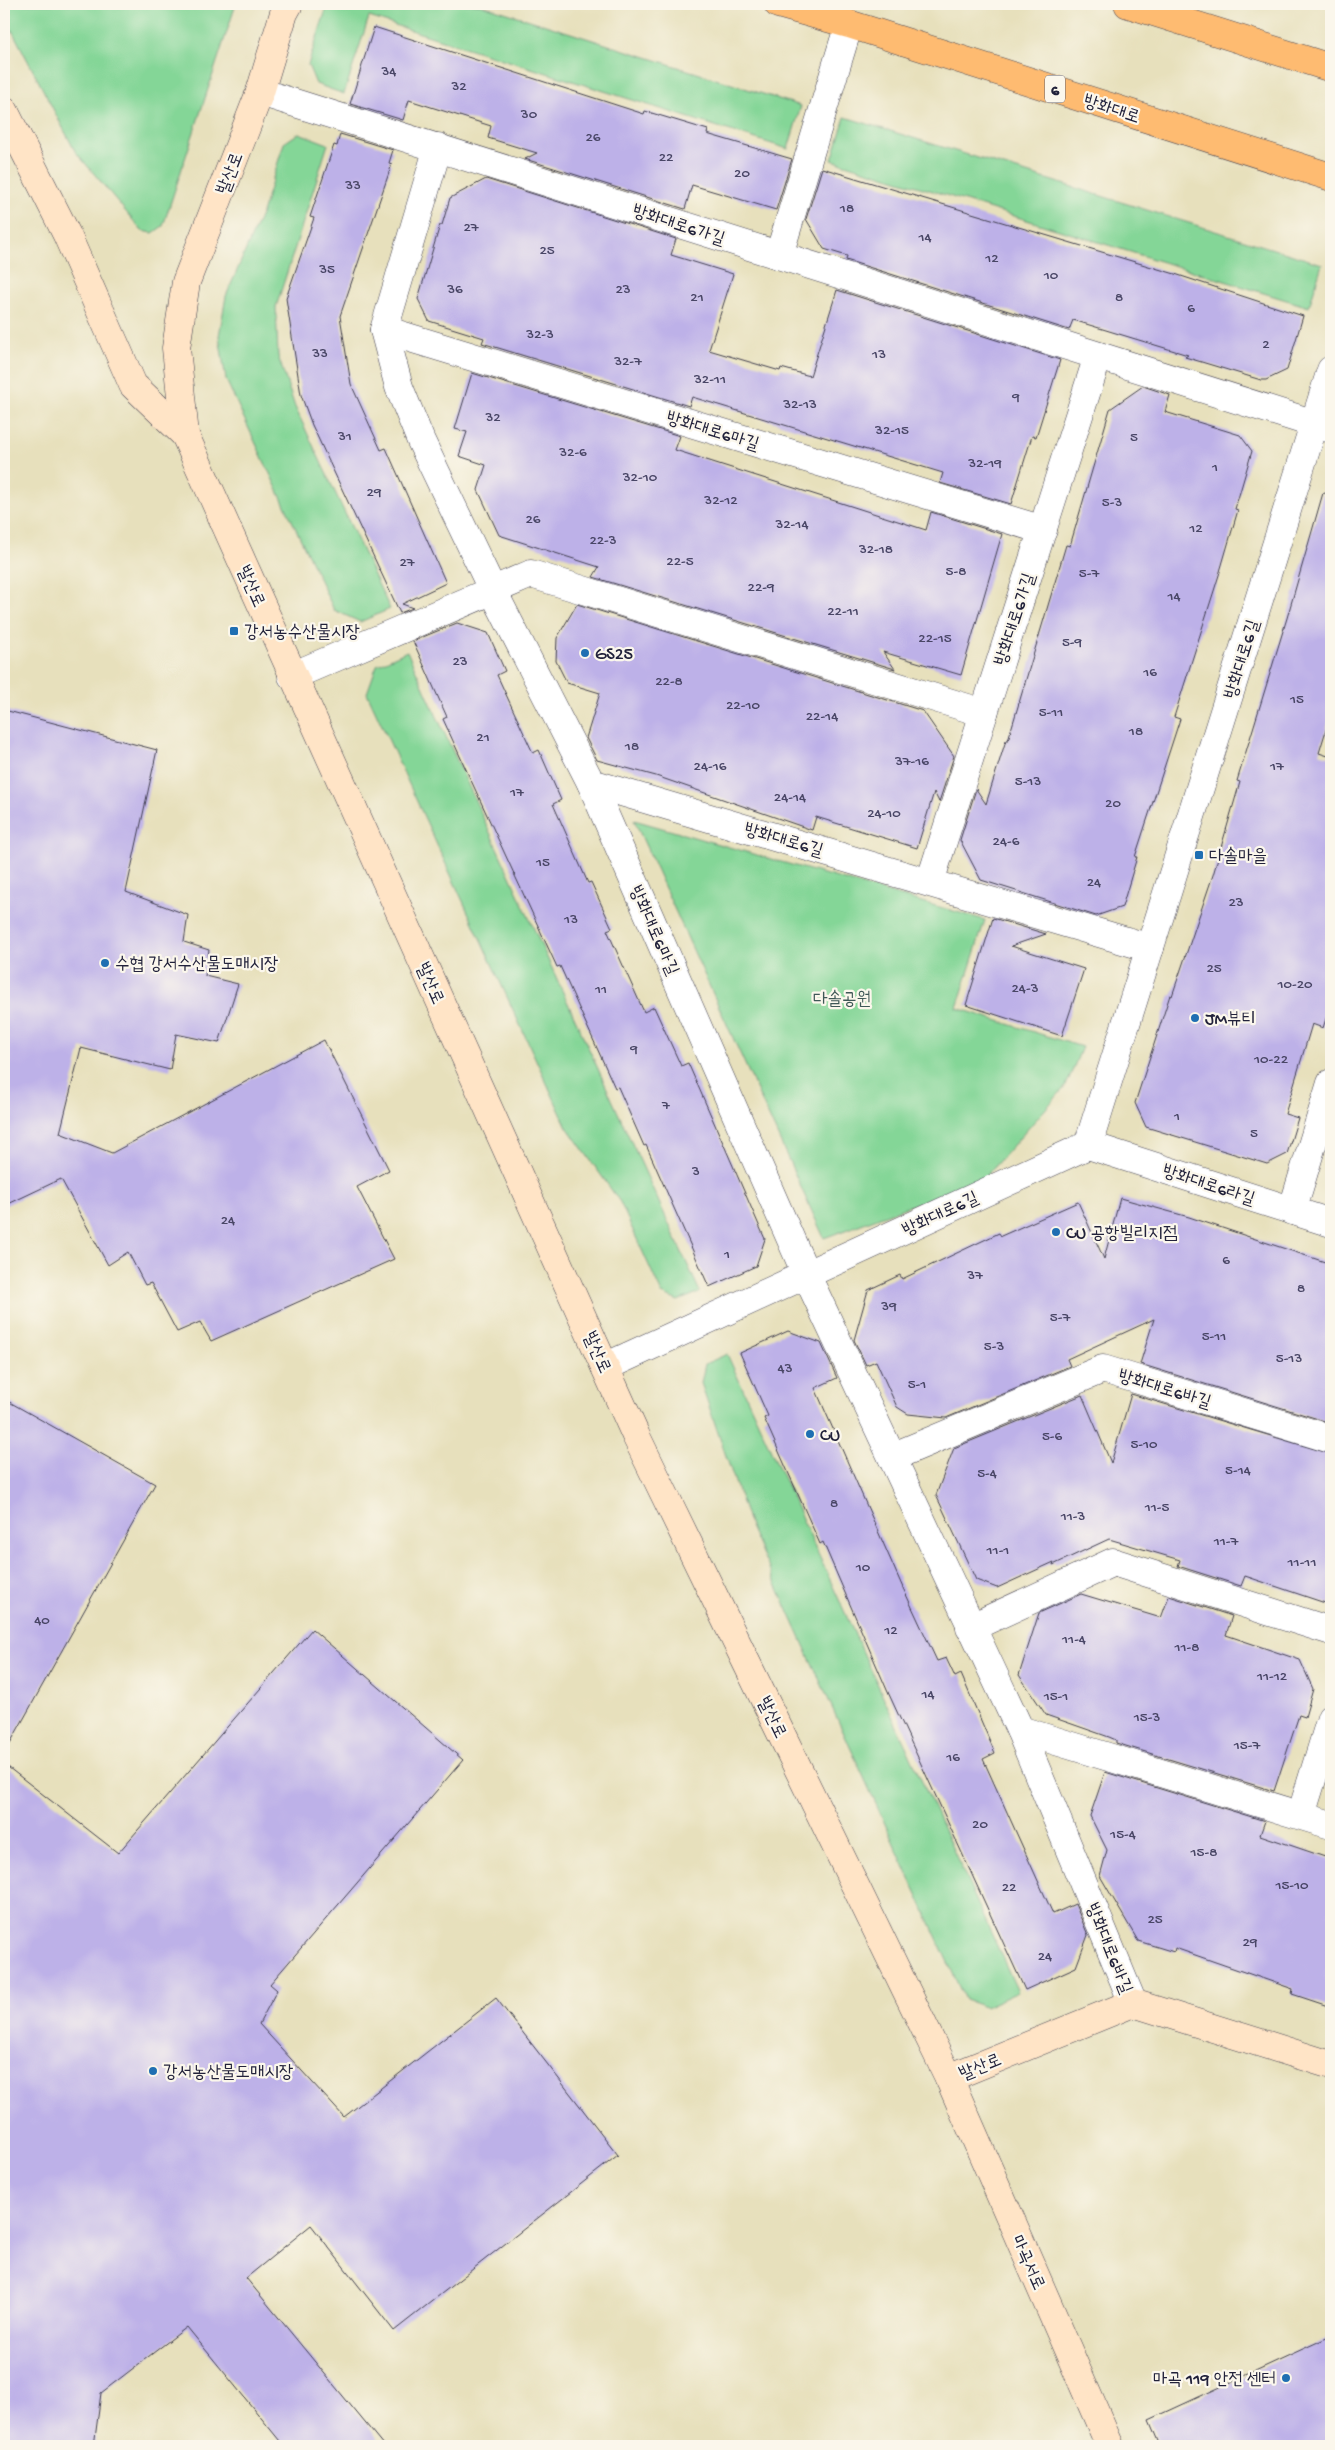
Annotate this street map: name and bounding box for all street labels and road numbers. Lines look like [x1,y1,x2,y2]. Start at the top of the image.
road number: 6 [1045,76,1065,102]
street label: 방화대로 [1080,91,1142,129]
street label: 발산로 [214,150,249,198]
street label: 방화대로6가길 [629,202,728,251]
street label: 방화대로6마길 [663,408,762,457]
street label: 발산로 [231,563,268,611]
street label: 방화대로6가길 [992,570,1041,669]
street label: 방화대로6길 [1221,617,1266,702]
street label: 방화대로6길 [741,820,826,863]
street label: 방화대로6마길 [624,883,682,980]
street label: 발산로 [410,960,447,1008]
street label: 방화대로6라길 [1159,1162,1258,1211]
street label: 방화대로6길 [900,1188,983,1242]
street label: 발산로 [577,1329,614,1377]
street label: 방화대로6바길 [1115,1366,1214,1415]
street label: 발산로 [752,1694,790,1742]
street label: 방화대로6바길 [1080,1900,1136,1998]
street label: 발산로 [957,2050,1005,2086]
street label: 마곡서로 [1005,2232,1048,2294]

